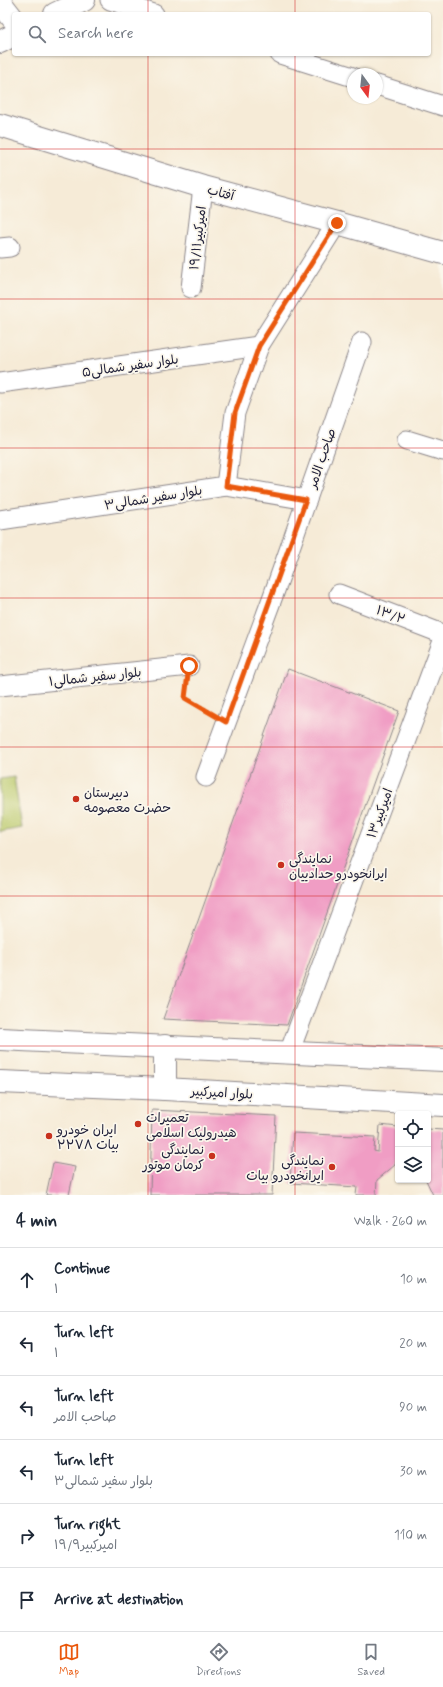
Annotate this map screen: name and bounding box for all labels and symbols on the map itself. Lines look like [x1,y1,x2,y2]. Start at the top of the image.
north arrow [347,68,383,104]
street label: آفتاب [205,182,237,205]
street label: امیرکبیر۱۹/۱۱ [186,205,211,271]
route end [328,214,346,232]
street label: بلوار سفیر شمالی۵ [81,351,180,382]
street label: صاحب الامر [304,426,341,492]
street label: بلوار سفیر شمالی۳ [103,482,203,515]
street label: ۱۳/۲ [373,602,407,629]
route start [180,657,198,675]
street label: بلوار سفیر شمالی۱ [48,664,142,691]
place label: دبیرستان حضرت معصومه [84,785,171,817]
street label: امیرکبیر۱۳ [364,786,397,841]
marker: دبیرستان حضرت معصومه [71,794,81,804]
place label: نمایندگی ایرانخودرو حدادییان [289,851,388,883]
marker: نمایندگی ایرانخودرو حدادییان [276,860,286,870]
street label: بلوار امیرکبیر [190,1083,253,1104]
place label: تعمیرات هیدرولیک اسلامی [146,1110,236,1142]
marker: تعمیرات هیدرولیک اسلامی [133,1119,143,1129]
place label: ايران خودرو بیات ۲۲۷۸ [56,1122,119,1154]
marker: ايران خودرو بیات ۲۲۷۸ [44,1131,54,1141]
place label: نمایندگی کرمان موتور [142,1142,204,1174]
marker: نمایندگی کرمان موتور [207,1151,217,1161]
place label: نمایندگی ایرانخودرو بیات [246,1153,324,1185]
marker: نمایندگی ایرانخودرو بیات [327,1162,337,1172]

